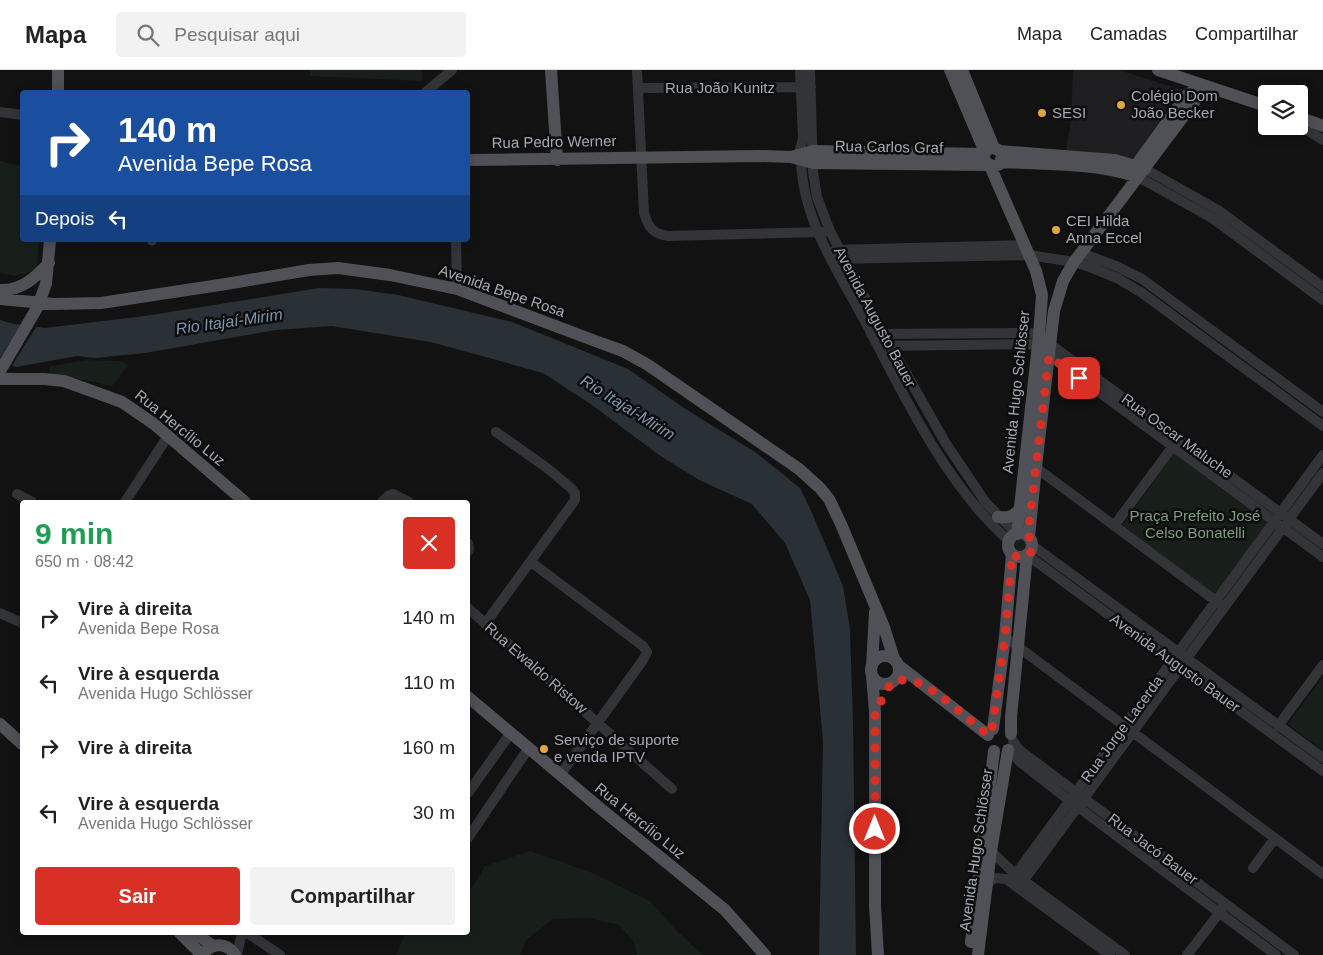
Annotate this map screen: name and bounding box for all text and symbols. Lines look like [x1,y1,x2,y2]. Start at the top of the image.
search box [116,12,466,57]
text: Mapa [25,21,86,48]
icon: search [134,21,162,49]
text: Pesquisar aqui [174,24,300,45]
text: Mapa [1017,24,1062,44]
text: Camadas [1090,24,1167,44]
text: Compartilhar [1195,24,1298,44]
street label: Rua João Kunitz [665,79,775,96]
map controls [1258,85,1308,135]
button: layers [1258,85,1308,135]
place label: Colégio Dom João Becker [1131,87,1218,121]
marker: Colégio Dom João Becker [1115,99,1127,111]
place label: SESI [1052,104,1086,121]
marker: SESI [1036,107,1048,119]
icon: right [35,110,100,175]
text: 140 m [118,110,217,149]
street label: Rua Pedro Werner [491,132,617,151]
street label: Rua Carlos Graf [835,137,944,156]
text: Avenida Bepe Rosa [118,151,312,176]
icon: left [104,205,132,233]
text: Depois [35,208,94,229]
place label: CEI Hilda Anna Eccel [1066,212,1142,246]
marker: CEI Hilda Anna Eccel [1050,224,1062,236]
street label: Avenida Augusto Bauer [831,244,920,390]
street label: Avenida Bepe Rosa [437,261,568,320]
water label: Rio Itajaí-Mirim [175,306,284,337]
street label: Avenida Hugo Schlösser [998,310,1033,474]
pin [1058,357,1100,399]
icon: arrive [1065,364,1093,392]
water label: Rio Itajaí-Mirim [578,372,678,443]
street label: Rua Hercílio Luz [132,386,229,469]
street label: Rua Oscar Maluche [1119,390,1236,481]
park label: Praça Prefeito José Celso Bonatelli [1130,507,1260,541]
text: 9 min [35,517,113,550]
button: close [403,517,455,569]
text: 650 m · 08:42 [35,553,134,570]
text: Vire à direita [78,598,192,619]
icon: right [35,604,63,632]
text: 140 m [402,607,455,628]
street label: Avenida Augusto Bauer [1107,610,1244,715]
street label: Rua Ewaldo Ristow [482,619,591,717]
text: Avenida Bepe Rosa [78,620,219,637]
text: Vire à esquerda [78,663,219,684]
icon: left [35,669,63,697]
text: 110 m [404,672,455,693]
street label: Rua Jorge Lacerda [1077,672,1166,785]
text: Avenida Hugo Schlösser [78,685,253,702]
place label: Serviço de suporte e venda IPTV [554,731,679,765]
icon: right [35,734,63,762]
text: Vire à direita [78,737,192,758]
text: 160 m [402,737,455,758]
marker: Serviço de suporte e venda IPTV [538,743,550,755]
street label: Avenida Hugo Schlösser [956,768,995,932]
street label: Rua Hercílio Luz [592,779,689,862]
text: Vire à esquerda [78,793,219,814]
icon: left [35,799,63,827]
text: 30 m [413,802,455,823]
position arrow [848,802,900,854]
street label: Rua Jacó Bauer [1105,809,1201,888]
text: Avenida Hugo Schlösser [78,815,253,832]
button: Sair [35,867,240,925]
button: Compartilhar [250,867,455,925]

